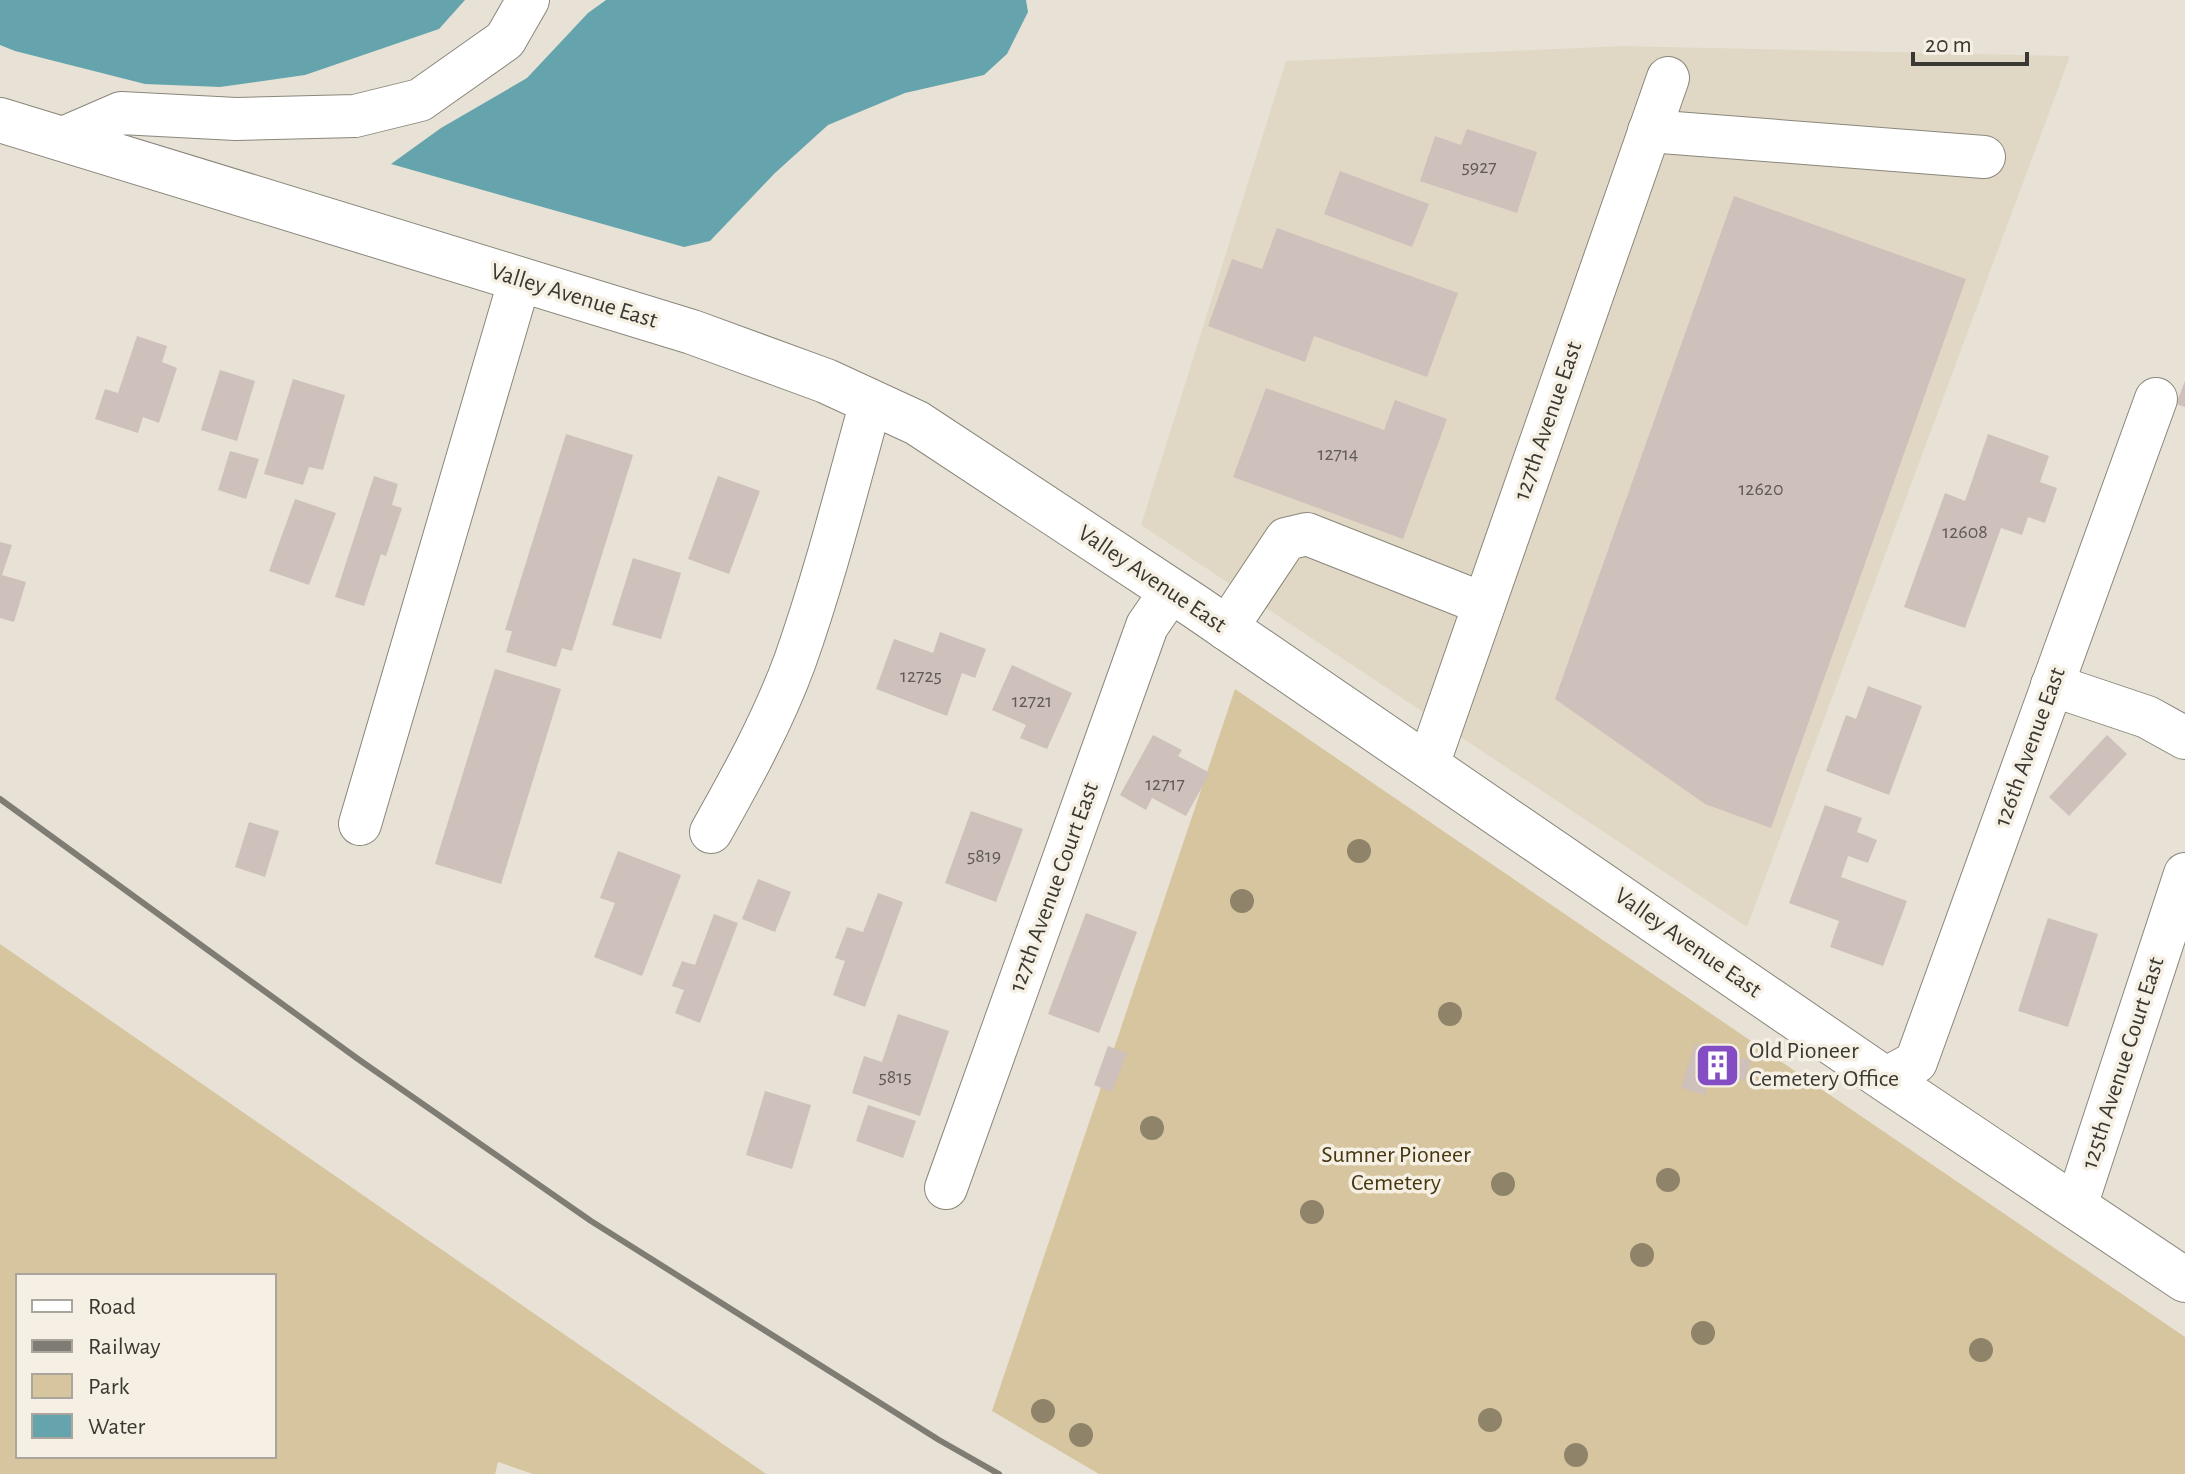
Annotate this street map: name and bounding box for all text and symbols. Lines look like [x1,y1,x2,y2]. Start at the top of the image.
scale bar [1913,16,2027,66]
text: 20 m [1925,33,1972,57]
house number: 5927 [1461,157,1497,177]
street label: Valley Avenue East [488,259,661,333]
street label: 127th Avenue East [1510,338,1586,503]
house number: 12714 [1318,444,1358,464]
house number: 12620 [1738,479,1784,499]
street label: Valley Avenue East [1074,521,1231,638]
house number: 12608 [1942,522,1988,542]
street label: 126th Avenue East [1990,664,2070,830]
house number: 12725 [900,666,942,686]
house number: 12721 [1012,691,1052,711]
house number: 12717 [1145,774,1185,794]
street label: 127th Avenue Court East [1005,779,1103,995]
house number: 5819 [967,846,1001,866]
street label: Valley Avenue East [1610,884,1766,1003]
street label: 125th Avenue Court East [2077,954,2169,1172]
place label: Old Pioneer Cemetery Office [1749,1039,1899,1091]
building icon: Old Pioneer Cemetery Office [1694,1041,1742,1089]
house number: 5815 [878,1067,912,1087]
park label: Sumner Pioneer Cemetery [1321,1143,1471,1195]
legend [16,1274,276,1458]
text: Road [88,1295,136,1319]
text: Railway [88,1335,160,1359]
text: Park [88,1375,129,1399]
text: Water [88,1415,146,1439]

